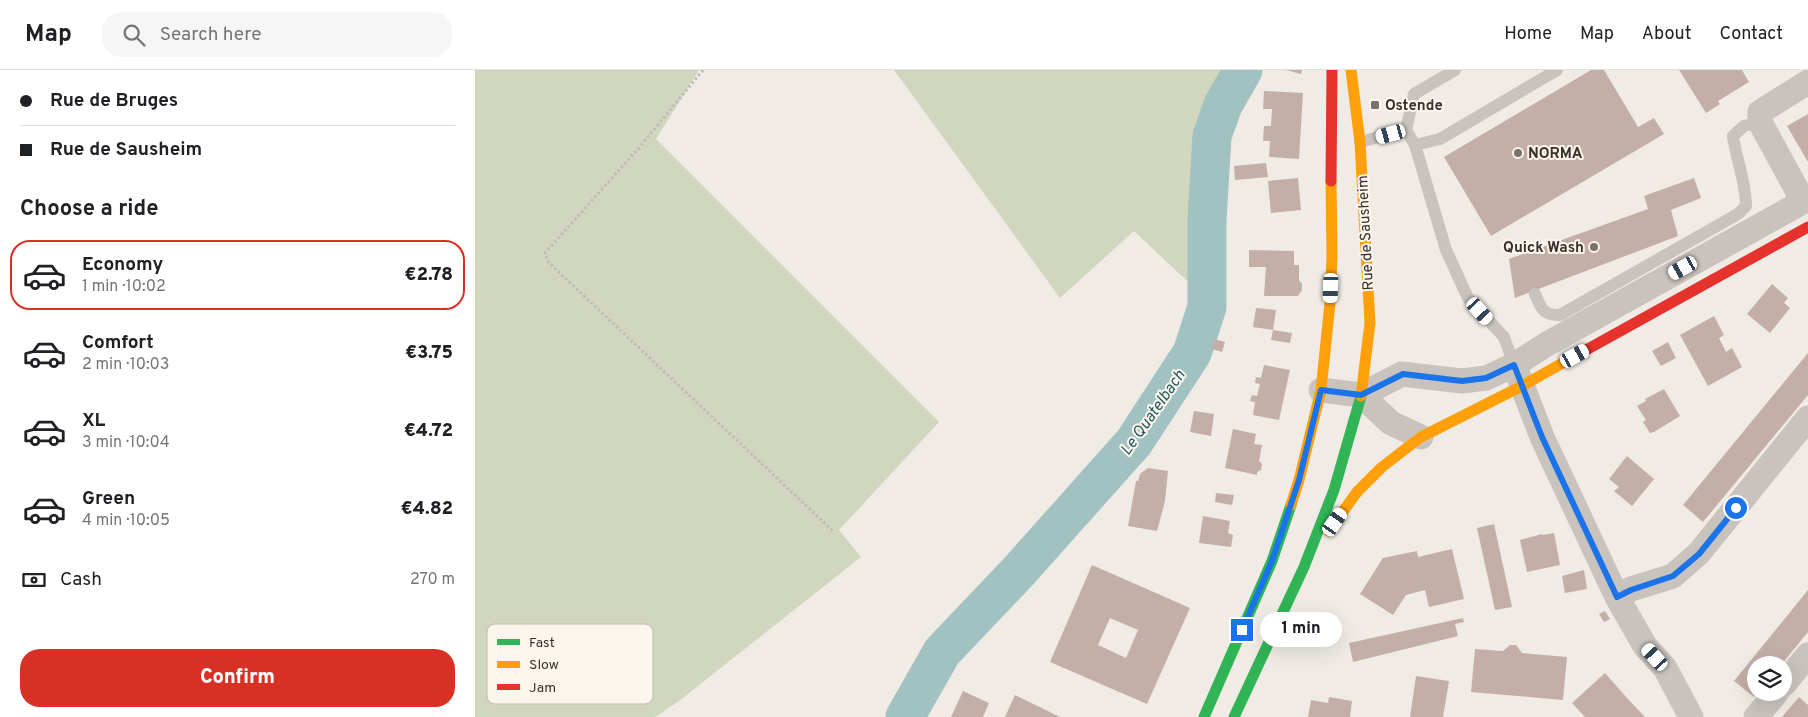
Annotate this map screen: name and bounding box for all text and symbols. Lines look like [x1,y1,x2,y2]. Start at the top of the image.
search box [102,12,452,57]
text: Map [25,20,72,50]
icon: search [120,21,148,49]
text: Search here [160,23,261,47]
text: Home [1504,23,1552,46]
text: Map [1580,23,1614,46]
text: About [1642,23,1691,46]
text: Contact [1719,23,1783,46]
text: Rue de Bruges [50,89,178,113]
place label: Ostende [1385,97,1443,116]
marker: Ostende [1369,99,1381,111]
car [1374,123,1407,145]
text: Rue de Sausheim [50,138,202,162]
place label: NORMA [1528,145,1583,164]
marker: NORMA [1512,147,1524,159]
street label: Rue de Sausheim [1354,175,1379,291]
text: Choose a ride [20,196,158,223]
place label: Quick Wash [1503,239,1584,258]
marker: Quick Wash [1588,241,1600,253]
icon: car [22,253,67,298]
text: Economy [82,253,163,277]
car [1666,254,1699,282]
text: €2.78 [404,263,453,287]
car [1322,273,1339,303]
text: 1 min · 10:02 [82,277,166,297]
car [1464,295,1495,327]
icon: car [22,331,67,376]
text: Comfort [82,331,154,355]
text: €3.75 [405,341,453,365]
car [1558,342,1591,370]
text: 2 min · 10:03 [82,355,169,375]
water label: Le Quatelbach [1117,366,1191,460]
icon: car [22,409,67,454]
text: XL [82,409,105,433]
text: €4.72 [404,419,453,443]
text: 3 min · 10:04 [82,433,170,453]
icon: car [22,487,67,532]
text: Green [82,487,135,511]
text: €4.82 [400,497,453,521]
route start [1725,497,1747,519]
car [1320,505,1349,539]
text: 4 min · 10:05 [82,511,170,531]
icon: cash [20,566,48,594]
text: Cash [60,568,102,592]
text: 270 m [410,570,455,590]
callout: 1 min [1259,612,1342,648]
route end [1231,619,1253,641]
text: 1 min [1281,619,1321,639]
legend [487,624,653,704]
text: Fast [529,635,555,652]
car [1639,641,1670,673]
button: Confirm [20,649,455,707]
map controls [1747,656,1792,701]
button: layers [1747,656,1792,701]
text: Slow [529,657,559,674]
text: Jam [529,680,556,697]

